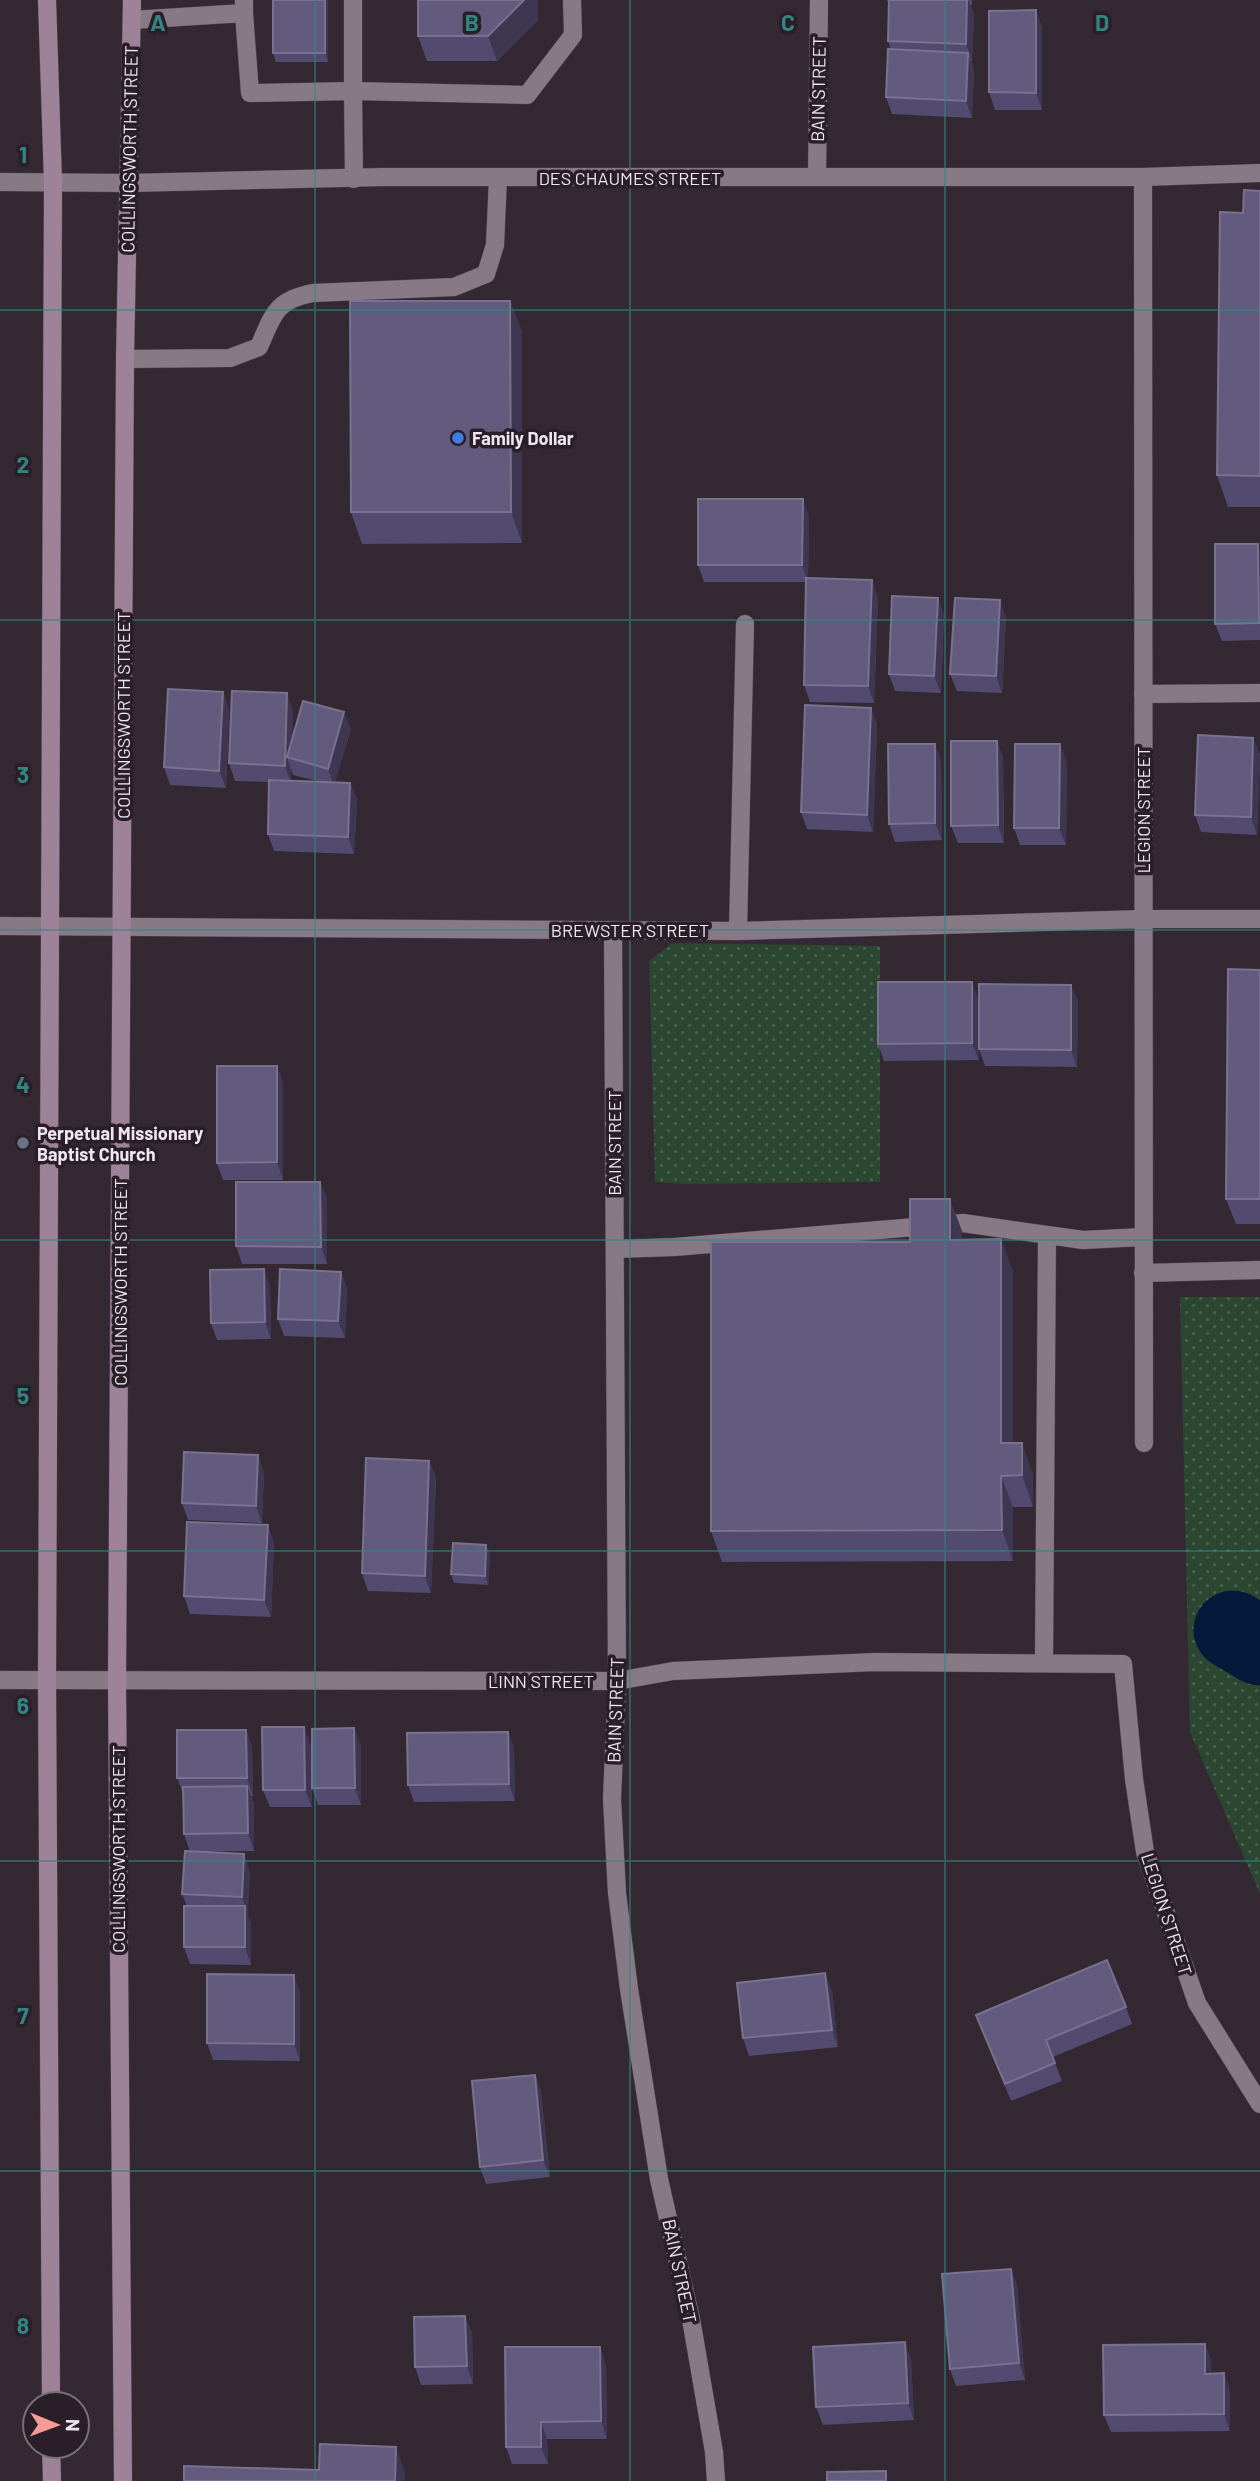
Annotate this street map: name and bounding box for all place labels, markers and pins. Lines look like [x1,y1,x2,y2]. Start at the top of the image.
place label: Family Dollar [472,427,574,449]
marker: Family Dollar [450,430,466,446]
place label: Perpetual Missionary Baptist Church [37,1122,203,1165]
marker: Perpetual Missionary Baptist Church [15,1135,31,1151]

